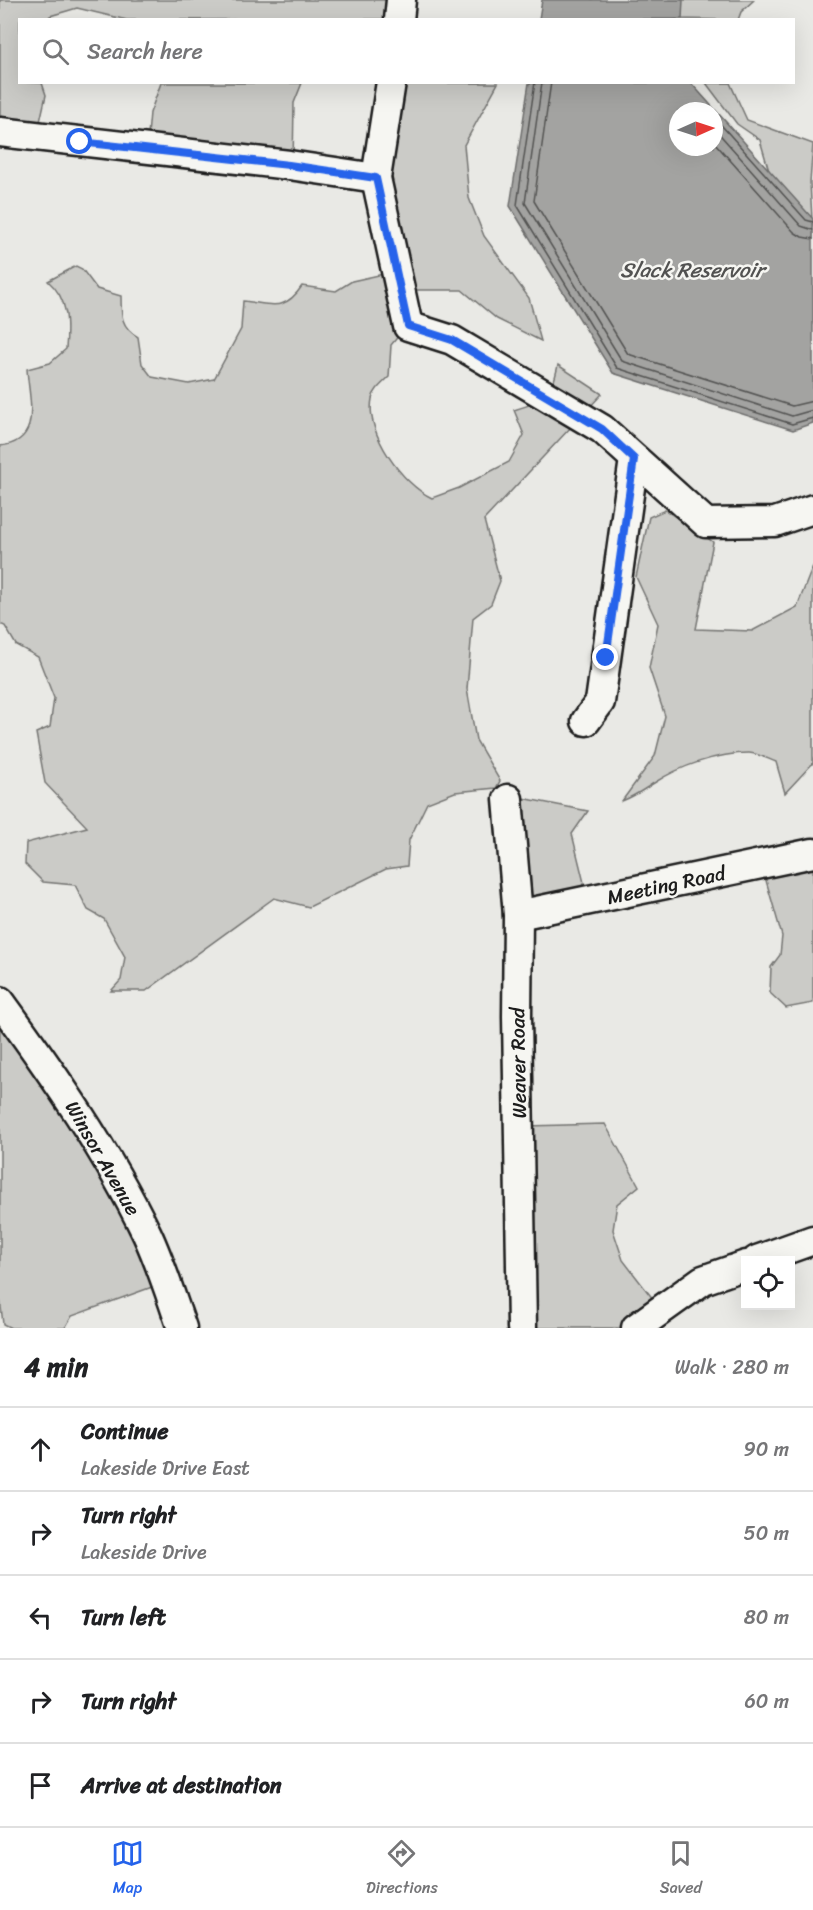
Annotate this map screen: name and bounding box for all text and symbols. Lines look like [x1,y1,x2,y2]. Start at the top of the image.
search box [18,18,795,84]
text: Search here [87,32,203,71]
icon: search [39,35,72,68]
north arrow [669,102,723,156]
route start [66,128,92,154]
water label: Slack Reservoir [620,251,768,289]
route end [592,644,618,670]
street label: Meeting Road [604,856,730,915]
street label: Weaver Road [500,1006,537,1119]
street label: Winsor Avenue [55,1094,150,1223]
map controls [741,1256,795,1310]
button: locate [741,1256,795,1310]
text: 4 min [24,1344,88,1390]
text: Walk · 280 m [675,1350,789,1385]
text: Continue [81,1412,169,1451]
text: 90 m [744,1432,789,1467]
icon: ahead [24,1433,57,1466]
text: Lakeside Drive East [81,1451,250,1486]
text: Turn right [81,1496,176,1535]
text: 50 m [744,1516,789,1551]
icon: right [24,1517,57,1550]
text: Lakeside Drive [81,1535,207,1570]
text: Turn left [81,1598,166,1637]
text: 80 m [744,1600,789,1635]
icon: left [24,1601,57,1634]
text: Turn right [81,1682,176,1721]
text: 60 m [744,1684,789,1719]
icon: right [24,1685,57,1718]
text: Arrive at destination [81,1766,282,1805]
icon: arrive [24,1769,57,1802]
tab: Map [111,1837,144,1902]
tab: Directions [366,1837,438,1902]
tab: Saved [660,1837,702,1902]

